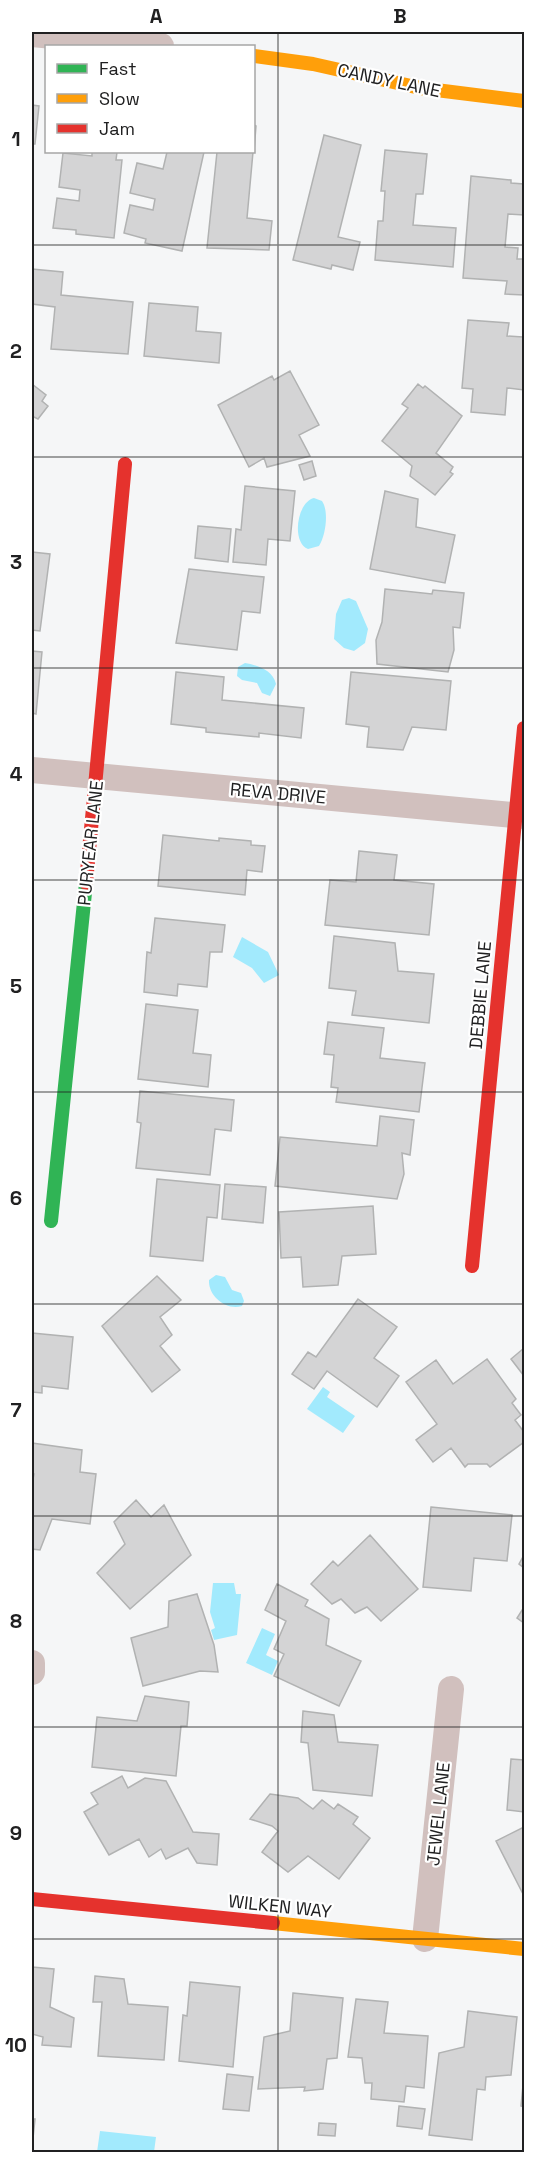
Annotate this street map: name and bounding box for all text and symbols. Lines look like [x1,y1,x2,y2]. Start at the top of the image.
text: A [150,3,163,29]
text: B [393,3,407,29]
legend [45,45,255,153]
text: Fast [99,57,136,80]
street label: CANDY LANE [335,58,443,102]
text: Slow [99,87,140,110]
text: Jam [99,117,135,140]
text: 1 [11,126,21,152]
text: 2 [10,338,22,364]
text: 3 [10,549,22,575]
text: 4 [10,761,23,787]
street label: REVA DRIVE [229,777,327,809]
street label: PURYEAR LANE [72,779,108,907]
street label: DEBBIE LANE [464,940,496,1050]
text: 5 [10,973,22,999]
text: 6 [10,1185,22,1211]
text: 7 [10,1397,22,1423]
text: 8 [10,1608,22,1634]
street label: JEWEL LANE [421,1761,455,1867]
text: 9 [10,1820,22,1846]
street label: WILKEN WAY [227,1889,333,1923]
text: 10 [5,2032,27,2058]

